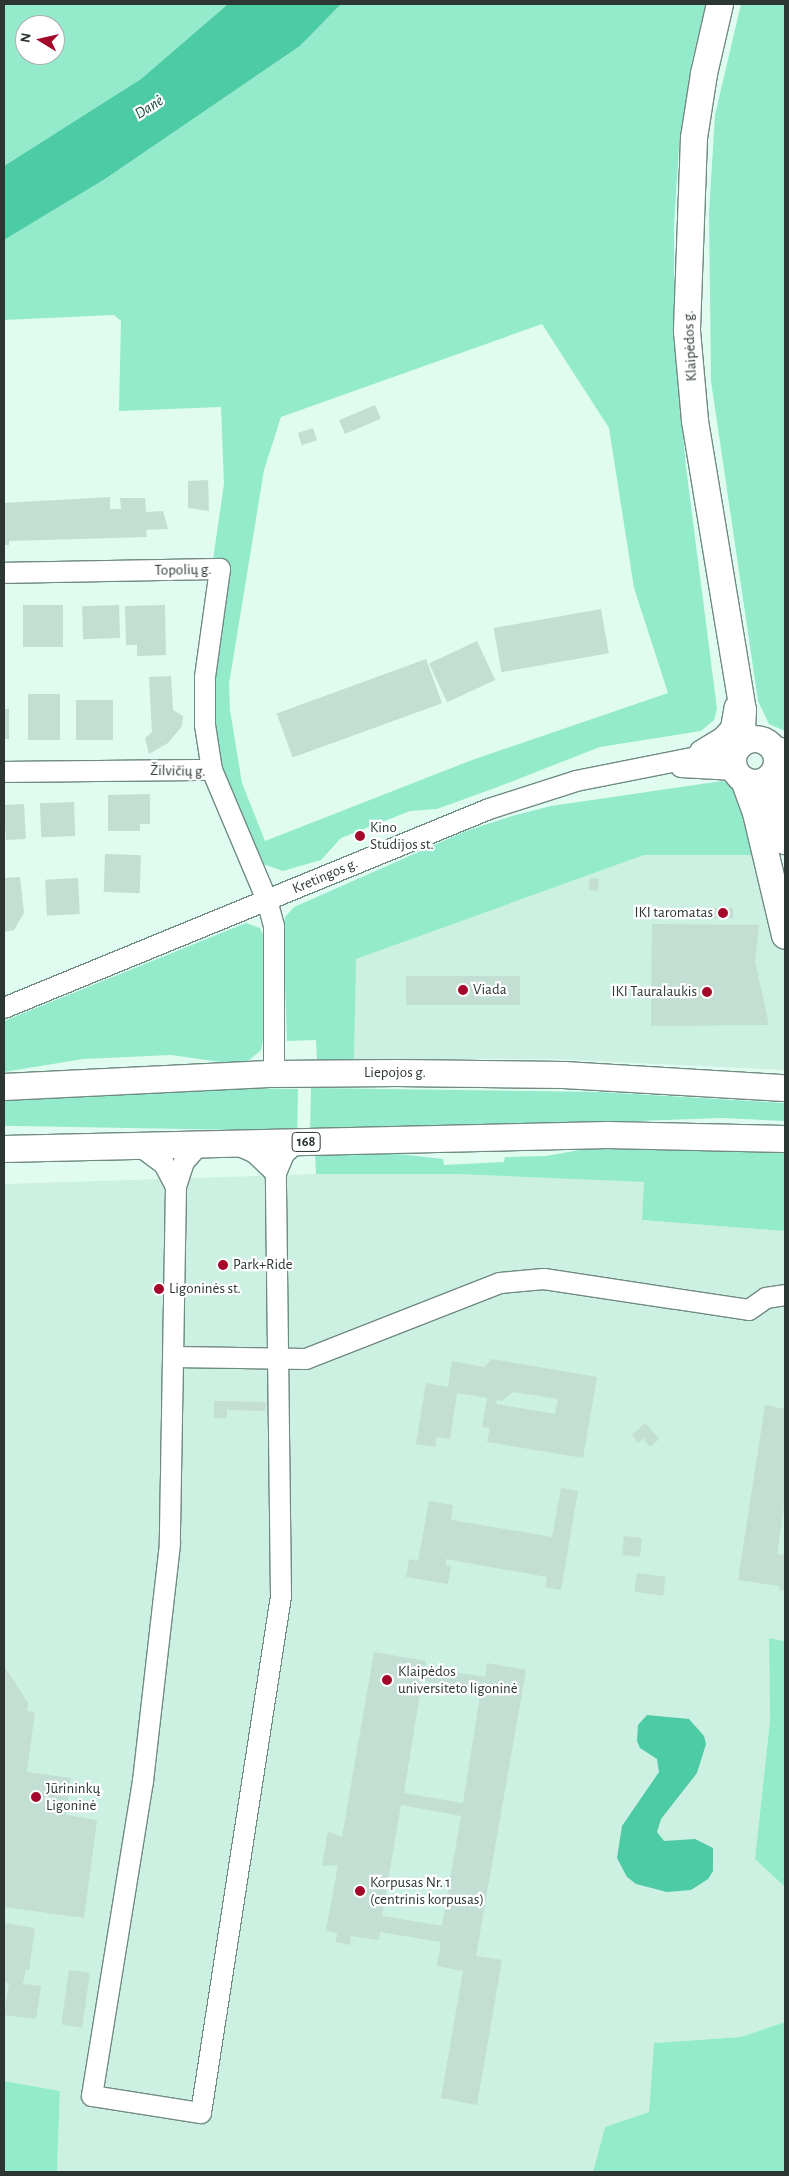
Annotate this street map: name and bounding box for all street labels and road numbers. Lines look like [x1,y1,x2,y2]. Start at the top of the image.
street label: Klaipėdos g. [679,310,701,382]
street label: Topolių g. [154,561,212,579]
street label: Žilvičių g. [150,762,206,780]
street label: Kretingos g. [290,854,360,898]
street label: Liepojos g. [364,1064,426,1082]
road number: 168 [291,1130,321,1154]

